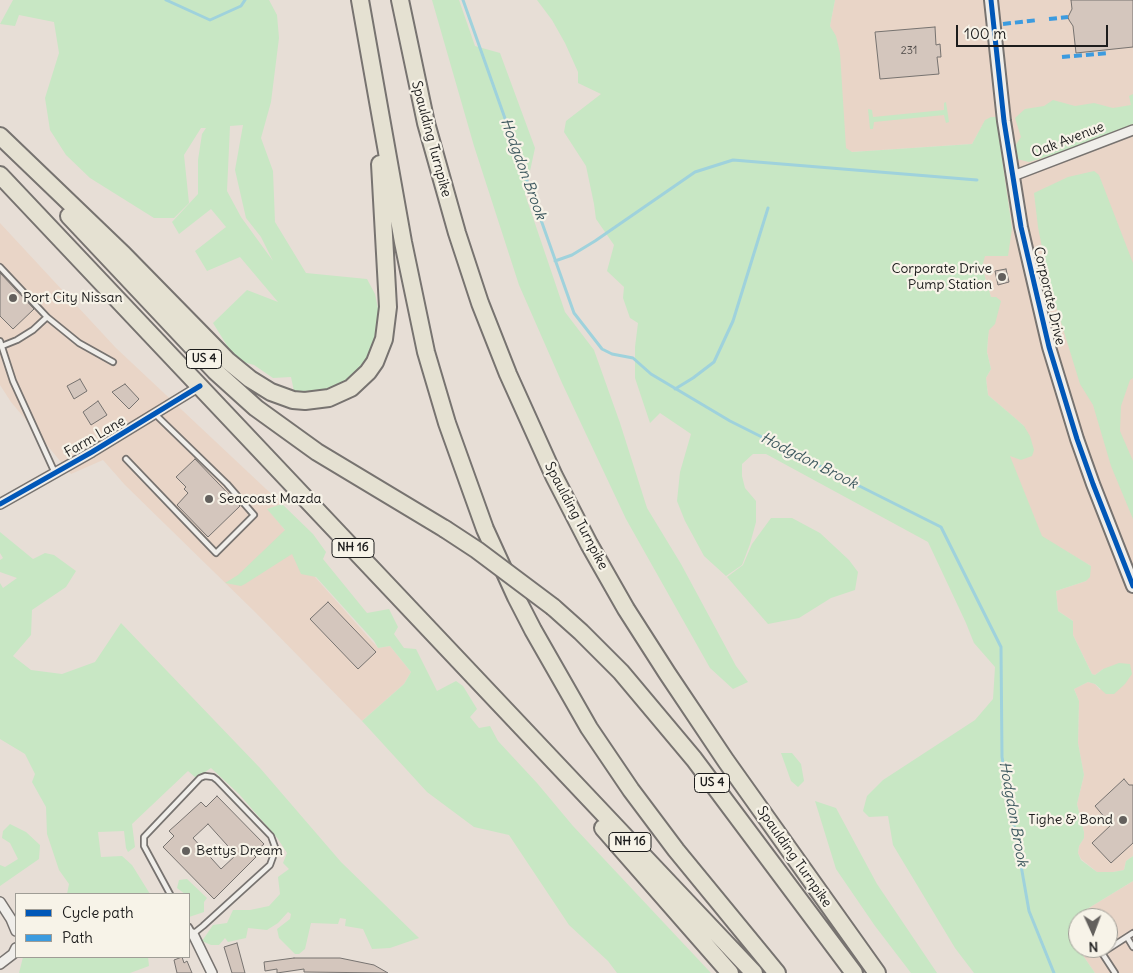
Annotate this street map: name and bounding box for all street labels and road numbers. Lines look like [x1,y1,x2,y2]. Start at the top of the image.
street label: Spaulding Turnpike [407,79,455,199]
street label: Oak Avenue [1029,118,1107,162]
street label: Corporate Drive [1029,245,1069,347]
road number: US 4 [186,349,222,368]
street label: Farm Lane [61,413,129,461]
street label: Spaulding Turnpike [540,459,612,573]
road number: NH 16 [332,538,374,558]
road number: US 4 [694,774,730,792]
street label: Spaulding Turnpike [753,803,835,911]
road number: NH 16 [609,832,651,852]

